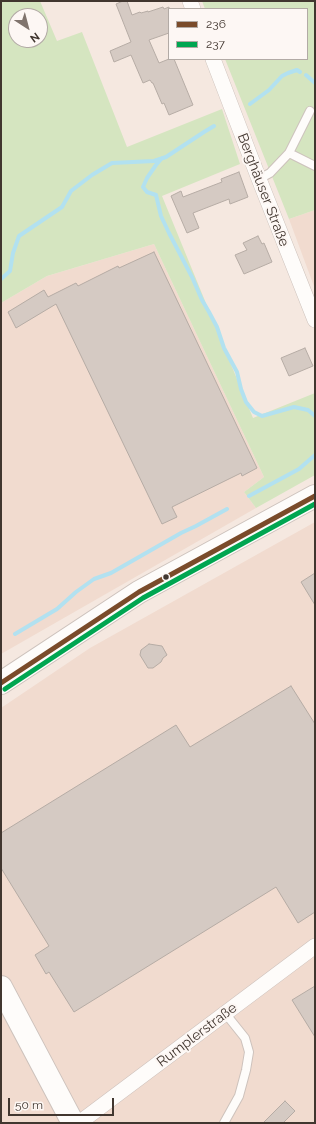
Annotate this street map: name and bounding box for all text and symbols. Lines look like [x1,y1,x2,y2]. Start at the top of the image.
north arrow [8,8,48,48]
legend [168,8,308,60]
text: 236 [206,17,226,31]
text: N [28,30,42,45]
text: 237 [206,37,225,51]
street label: Berghäuser Straße [234,131,292,249]
unlabelled marker [161,572,171,582]
street label: Rumplerstraße [154,999,240,1071]
scale bar [10,1090,116,1116]
text: 50 m [15,1098,43,1112]

